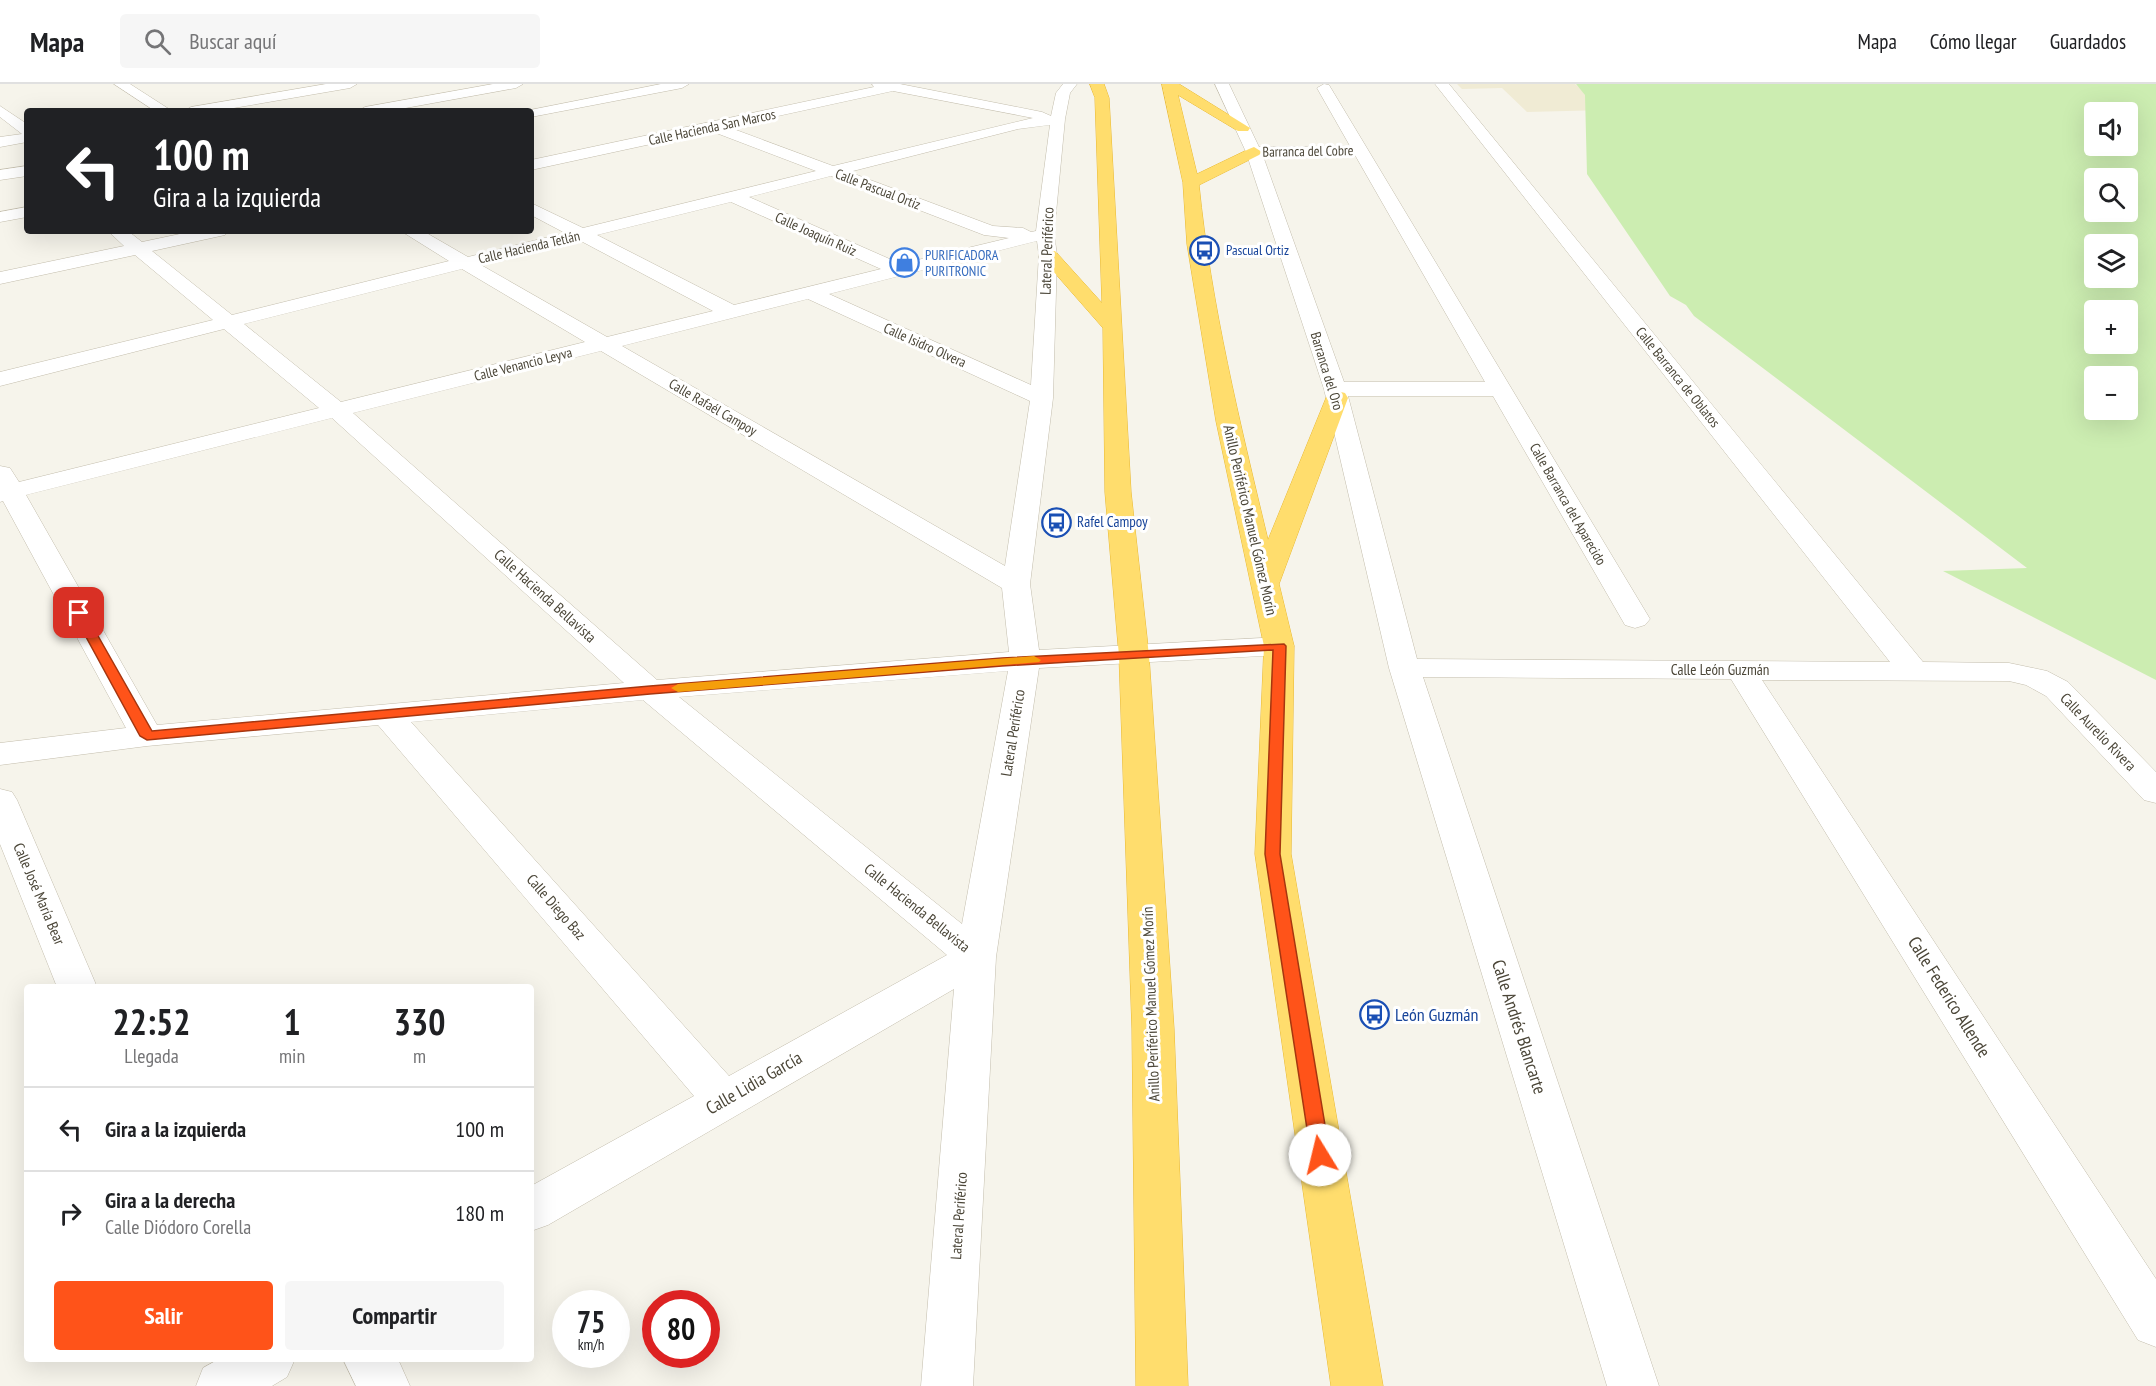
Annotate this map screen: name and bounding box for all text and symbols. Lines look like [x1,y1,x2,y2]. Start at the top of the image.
search box [120,14,540,68]
text: Mapa [30,23,84,60]
icon: search [141,25,174,58]
text: Buscar aquí [189,27,277,55]
text: Mapa [1858,28,1897,55]
text: Cómo llegar [1930,28,2017,55]
text: Guardados [2050,28,2126,55]
map controls [2084,102,2138,420]
button: sound [2084,102,2138,156]
street label: Calle Hacienda San Marcos [647,105,777,149]
text: 100 m [153,127,250,182]
icon: left [54,132,132,210]
street label: Barranca del Cobre [1262,141,1354,161]
street label: Calle Pascual Ortiz [833,164,923,214]
button: search [2084,168,2138,222]
text: Gira a la izquierda [153,180,321,214]
street label: Lateral Periférico [1035,207,1058,295]
street label: Calle Joaquín Ruiz [772,208,860,260]
street label: Calle Hacienda Tetlán [476,227,582,267]
bus stop icon: Pascual Ortiz [1189,234,1221,266]
button: layers [2084,234,2138,288]
place label: Pascual Ortiz [1226,241,1289,259]
place label: PURIFICADORA PURITRONIC [925,246,999,280]
shop icon: PURIFICADORA PURITRONIC [888,247,920,279]
button: + [2084,300,2138,354]
street label: Calle Isidro Olvera [881,319,969,371]
street label: Calle Barranca de Oblatos [1632,323,1724,431]
street label: Barranca del Oro [1307,330,1347,412]
street label: Calle Venancio Leyva [472,343,574,385]
button: − [2084,366,2138,420]
street label: Calle Rafaél Campoy [666,374,761,440]
street label: Anillo Periférico Manuel Gómez Morín [1219,423,1282,617]
street label: Calle Barranca del Aparecido [1526,440,1610,568]
bus stop icon: Rafel Campoy [1040,506,1072,538]
place label: Rafel Campoy [1077,512,1148,531]
street label: Calle Hacienda Bellavista [490,545,600,646]
pin [53,587,104,638]
icon: arrive [62,596,95,629]
street label: Calle León Guzmán [1671,660,1769,679]
street label: Lateral Periférico [996,688,1029,778]
street label: Calle Aurelio Rivera [2056,689,2140,775]
street label: Calle José María Bear [9,840,70,949]
street label: Calle Hacienda Bellavista [861,859,974,956]
street label: Calle Diego Baz [523,870,590,943]
street label: Anillo Periférico Manuel Gómez Morín [1138,906,1163,1102]
street label: Calle Federico Allende [1903,932,1996,1062]
street label: Calle Andrés Blancarte [1487,957,1552,1097]
text: 22:52 [113,998,190,1045]
text: 1 [283,998,301,1045]
text: 330 [394,998,445,1045]
bus stop icon: León Guzmán [1358,999,1390,1031]
place label: León Guzmán [1395,1003,1478,1026]
text: Llegada [124,1043,179,1069]
text: min [279,1043,305,1069]
text: m [413,1043,426,1069]
street label: Calle Lidia García [701,1046,806,1119]
icon: left [54,1113,87,1146]
text: Gira a la izquierda [105,1115,246,1143]
text: 100 m [455,1115,504,1143]
position arrow [1288,1123,1352,1187]
street label: Lateral Periférico [946,1172,971,1260]
text: Gira a la derecha [105,1186,235,1214]
icon: right [54,1197,87,1230]
text: 180 m [455,1199,504,1227]
text: Calle Diódoro Corella [105,1214,251,1240]
button: Salir [54,1281,273,1350]
button: Compartir [285,1281,504,1350]
speed limit sign: 80 [642,1290,720,1368]
text: 75 [577,1302,605,1341]
text: km/h [578,1335,604,1354]

